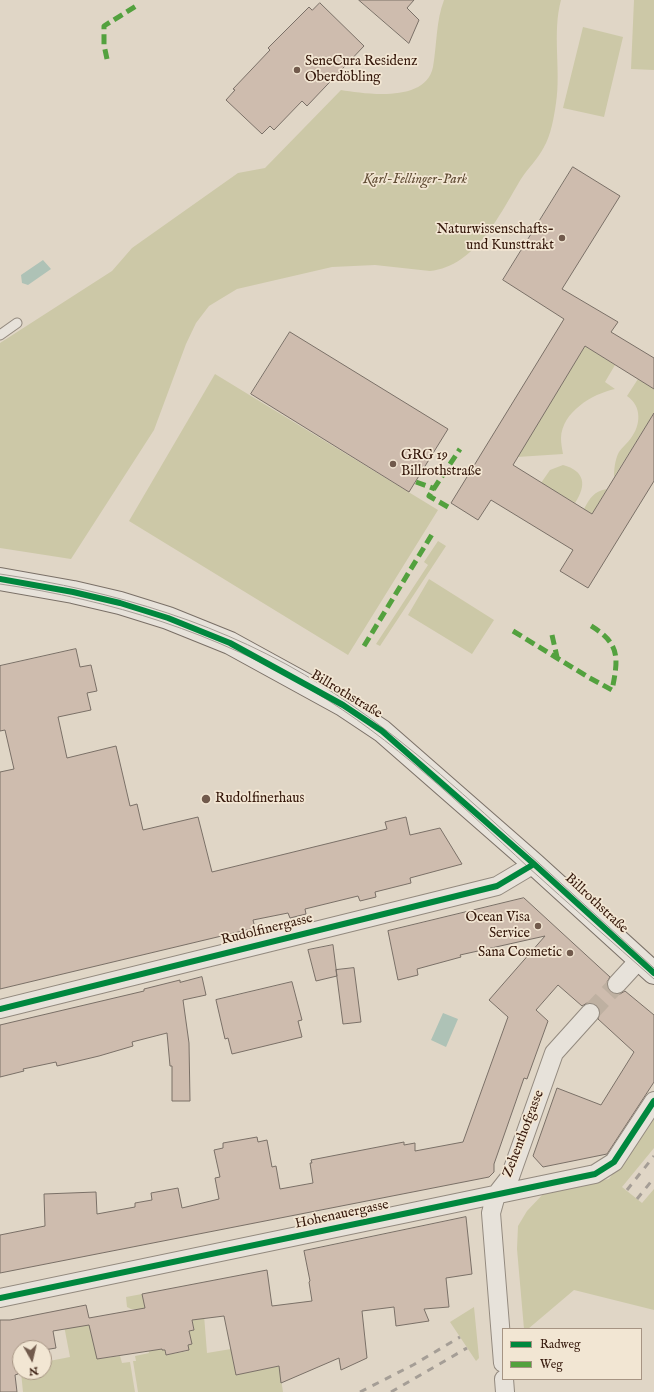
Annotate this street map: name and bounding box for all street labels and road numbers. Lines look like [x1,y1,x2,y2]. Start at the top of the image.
street label: Billrothstraße [307,667,385,723]
street label: Billrothstraße [561,871,631,937]
street label: Rudolfinergasse [219,911,315,949]
street label: Zehenthofgasse [500,1088,548,1180]
street label: Hohenauergasse [294,1197,390,1233]

